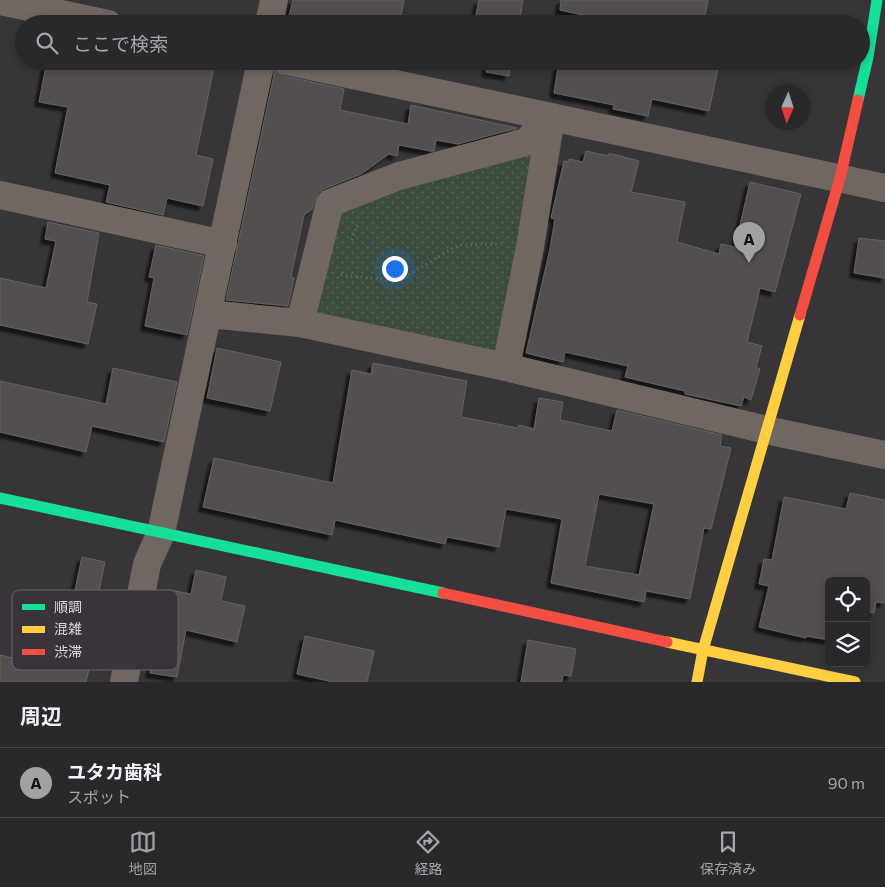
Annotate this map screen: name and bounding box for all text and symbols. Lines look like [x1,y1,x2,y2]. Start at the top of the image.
search box [15,15,870,70]
icon: search [33,29,61,57]
text: ここで検索 [73,32,168,55]
north arrow [765,85,810,130]
pin: A [733,222,765,263]
your location [382,256,408,282]
map controls [825,577,870,667]
button: locate [825,577,870,622]
legend [12,590,178,670]
text: 順調 [54,598,82,615]
text: 混雑 [54,620,82,637]
button: layers [825,622,870,667]
text: 渋滞 [54,643,82,660]
text: 周辺 [20,703,62,728]
text: ユタカ歯科 [67,760,162,783]
text: A [30,773,42,792]
text: 90 m [828,773,865,792]
text: スポット [67,787,131,806]
tab: 地図 [129,828,157,878]
tab: 経路 [414,828,442,878]
tab: 保存済み [700,828,756,878]

